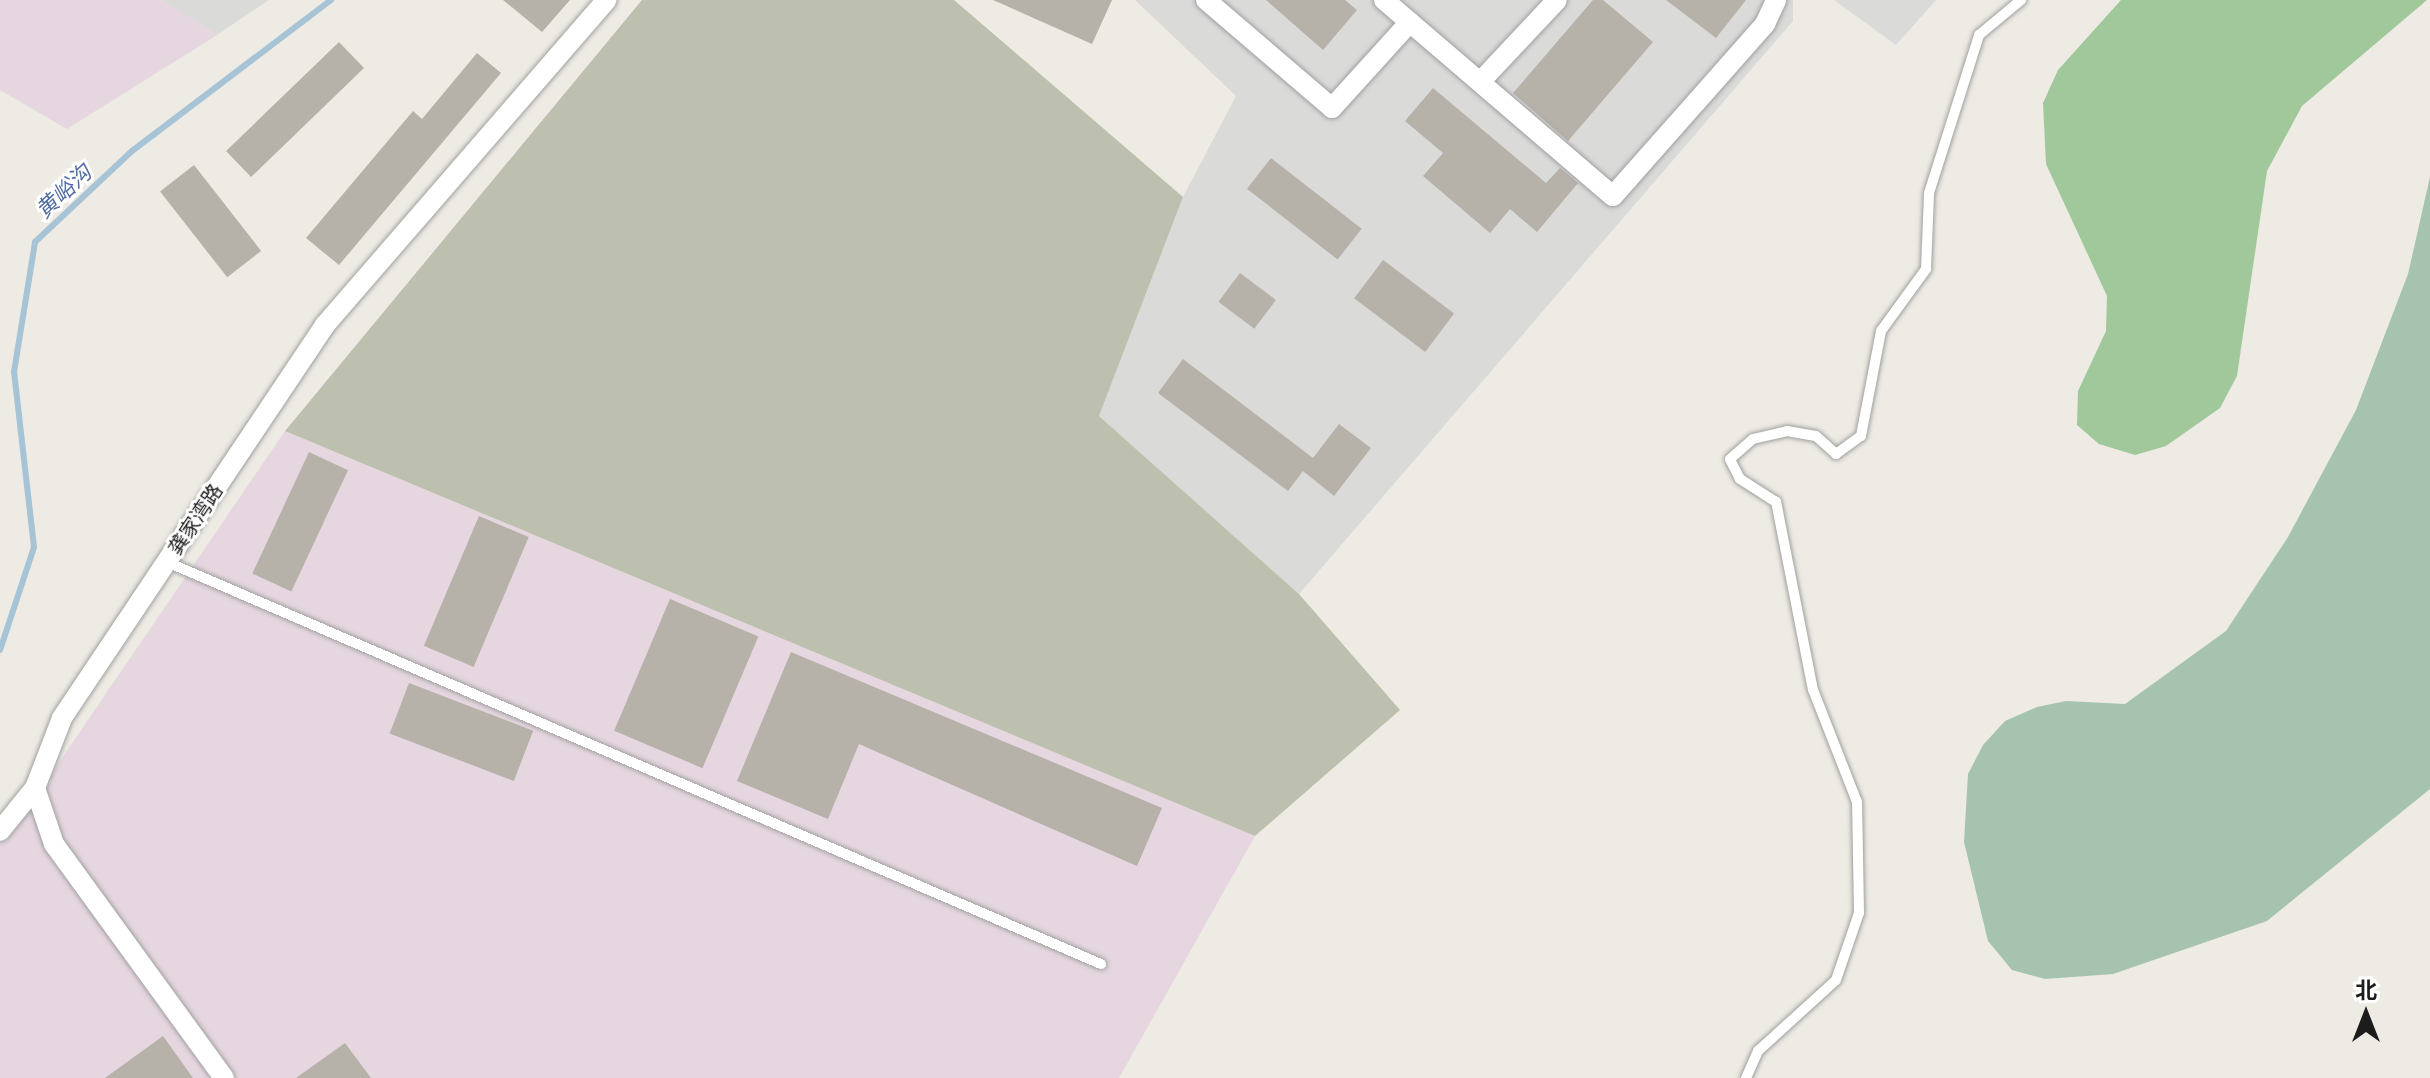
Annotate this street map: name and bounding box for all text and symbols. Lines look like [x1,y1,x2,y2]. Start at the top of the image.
water label: 黄峪沟 [30,159,96,223]
street label: 龚家湾路 [163,479,227,559]
north arrow [2326,974,2406,1054]
text: 北 [2355,977,2377,1002]

